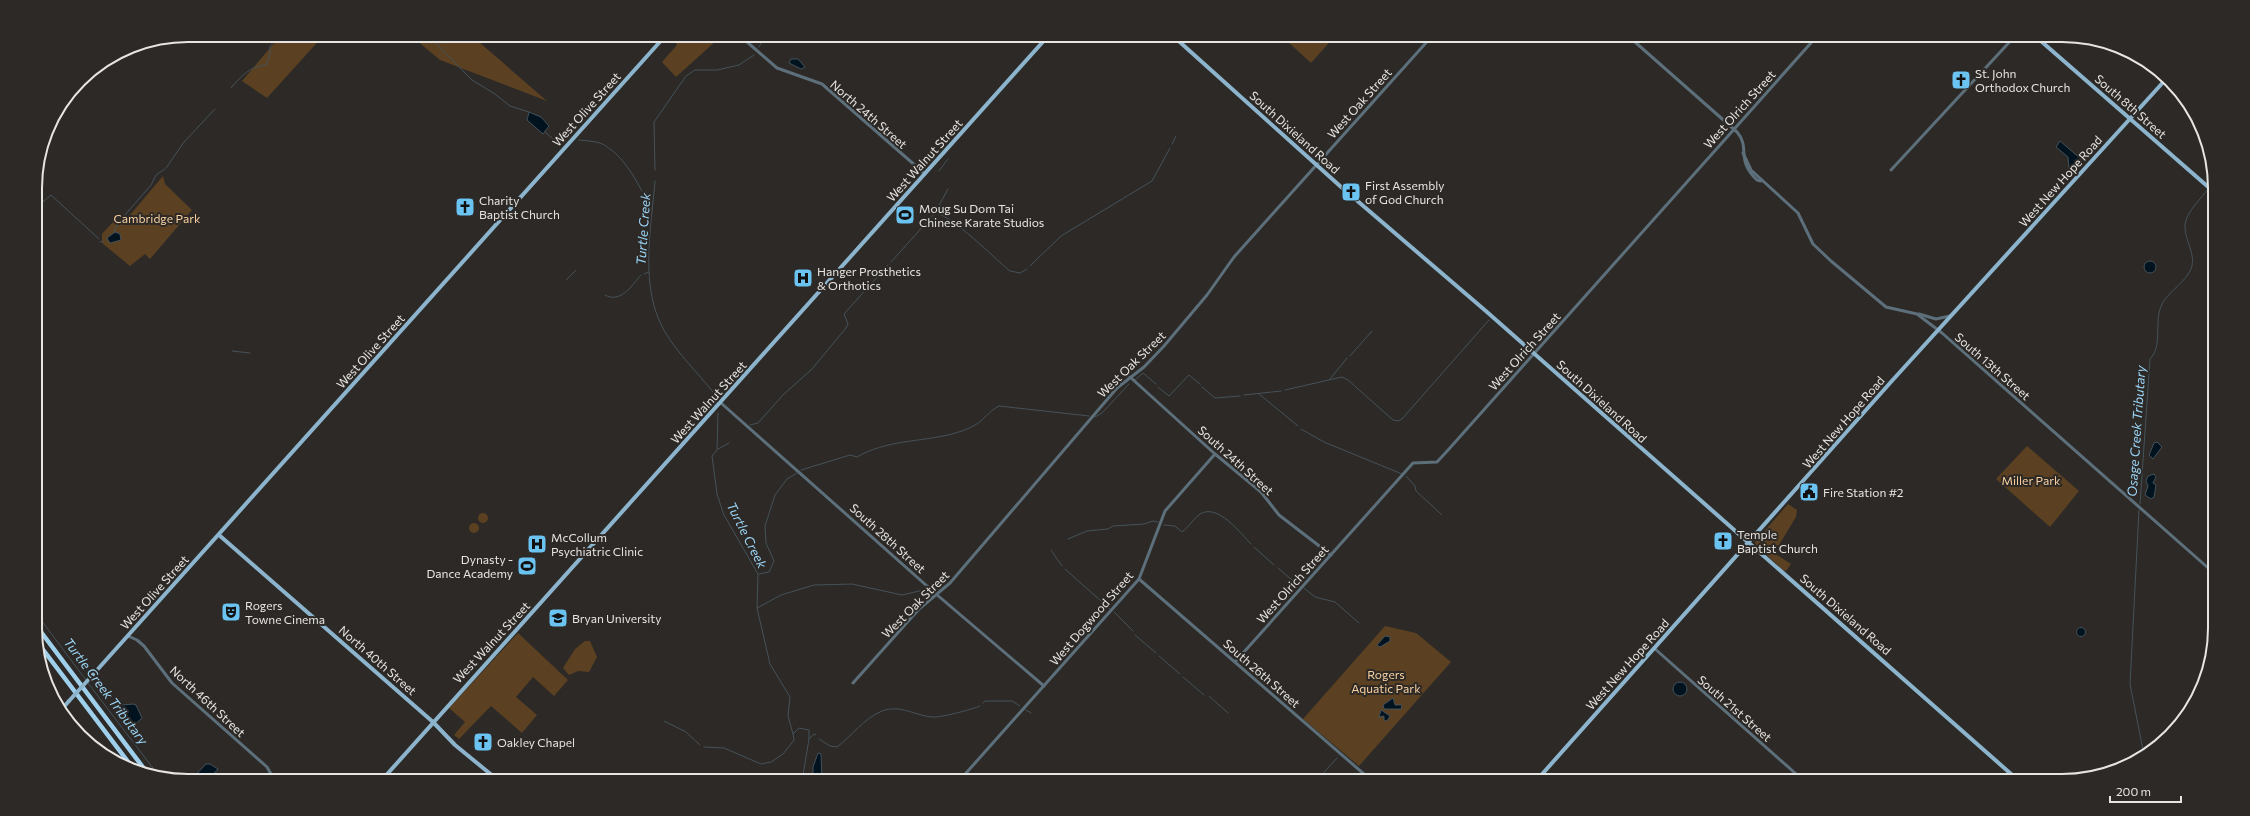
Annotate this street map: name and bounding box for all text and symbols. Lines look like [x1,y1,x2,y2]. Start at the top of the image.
street label: West Oak Street [1324,65,1394,141]
place label: St. John Orthodox Church [1975,66,2070,94]
street label: West Olrich Street [1700,67,1778,151]
street label: West Olive Street [549,69,623,149]
church icon: St. John Orthodox Church [1950,69,1972,91]
street label: South 8th Street [2092,71,2170,141]
street label: North 24th Street [828,77,910,151]
street label: South Dixieland Road [1247,88,1343,176]
street label: West Walnut Street [883,116,965,204]
street label: West New Hope Road [2016,133,2105,229]
place label: First Assembly of God Church [1365,178,1445,206]
church icon: First Assembly of God Church [1340,181,1362,203]
water label: Turtle Creek [632,191,654,266]
place label: Charity Baptist Church [479,193,560,221]
church icon: Charity Baptist Church [454,196,476,218]
place label: Moug Su Dom Tai Chinese Karate Studios [919,201,1044,229]
sports icon: Moug Su Dom Tai Chinese Karate Studios [894,204,916,226]
park label: Cambridge Park [114,211,201,225]
place label: Hanger Prosthetics & Orthotics [817,264,921,292]
hospital icon: Hanger Prosthetics & Orthotics [792,267,814,289]
street label: West Olrich Street [1485,309,1563,393]
street label: West Olive Street [333,311,407,391]
street label: West Oak Street [1094,328,1168,400]
street label: South 13th Street [1953,330,2033,402]
street label: South Dixieland Road [1554,357,1650,445]
street label: West Walnut Street [667,358,749,446]
water label: Osage Creek Tributary [2123,364,2149,497]
street label: West New Hope Road [1799,373,1887,471]
street label: South 24th Street [1195,422,1277,498]
park label: Miller Park [2001,473,2061,487]
public building icon: Fire Station #2 [1798,481,1820,503]
place label: Fire Station #2 [1823,485,1904,499]
water label: Turtle Creek [723,499,771,572]
street label: South 28th Street [847,500,929,576]
place label: Temple Baptist Church [1737,527,1818,555]
place label: McCollum Psychiatric Clinic [551,530,643,558]
church icon: Temple Baptist Church [1712,530,1734,552]
hospital icon: McCollum Psychiatric Clinic [526,533,548,555]
street label: West Olrich Street [1253,542,1331,626]
street label: West Olive Street [117,552,191,632]
place label: Dynasty - Dance Academy [426,552,513,580]
sports icon: Dynasty - Dance Academy [516,555,538,577]
street label: West Oak Street [879,567,952,640]
street label: West Dogwood Street [1046,568,1136,668]
street label: South Dixieland Road [1798,571,1894,657]
place label: Rogers Towne Cinema [245,598,325,626]
street label: West Walnut Street [450,598,532,686]
theatre icon: Rogers Towne Cinema [220,601,242,623]
school or university icon: Bryan University [547,607,569,629]
place label: Bryan University [572,611,661,625]
street label: West New Hope Road [1583,616,1672,712]
street label: North 40th Street [336,623,420,698]
water label: Turtle Creek Tributary [61,634,152,749]
street label: South 26th Street [1221,636,1303,710]
street label: North 46th Street [168,663,249,739]
park label: Rogers Aquatic Park [1351,667,1421,695]
street label: South 21st Street [1695,672,1775,744]
church icon: Oakley Chapel [472,731,494,753]
place label: Oakley Chapel [497,735,575,749]
scale bar [2110,778,2181,804]
text: 200 m [2116,784,2151,798]

